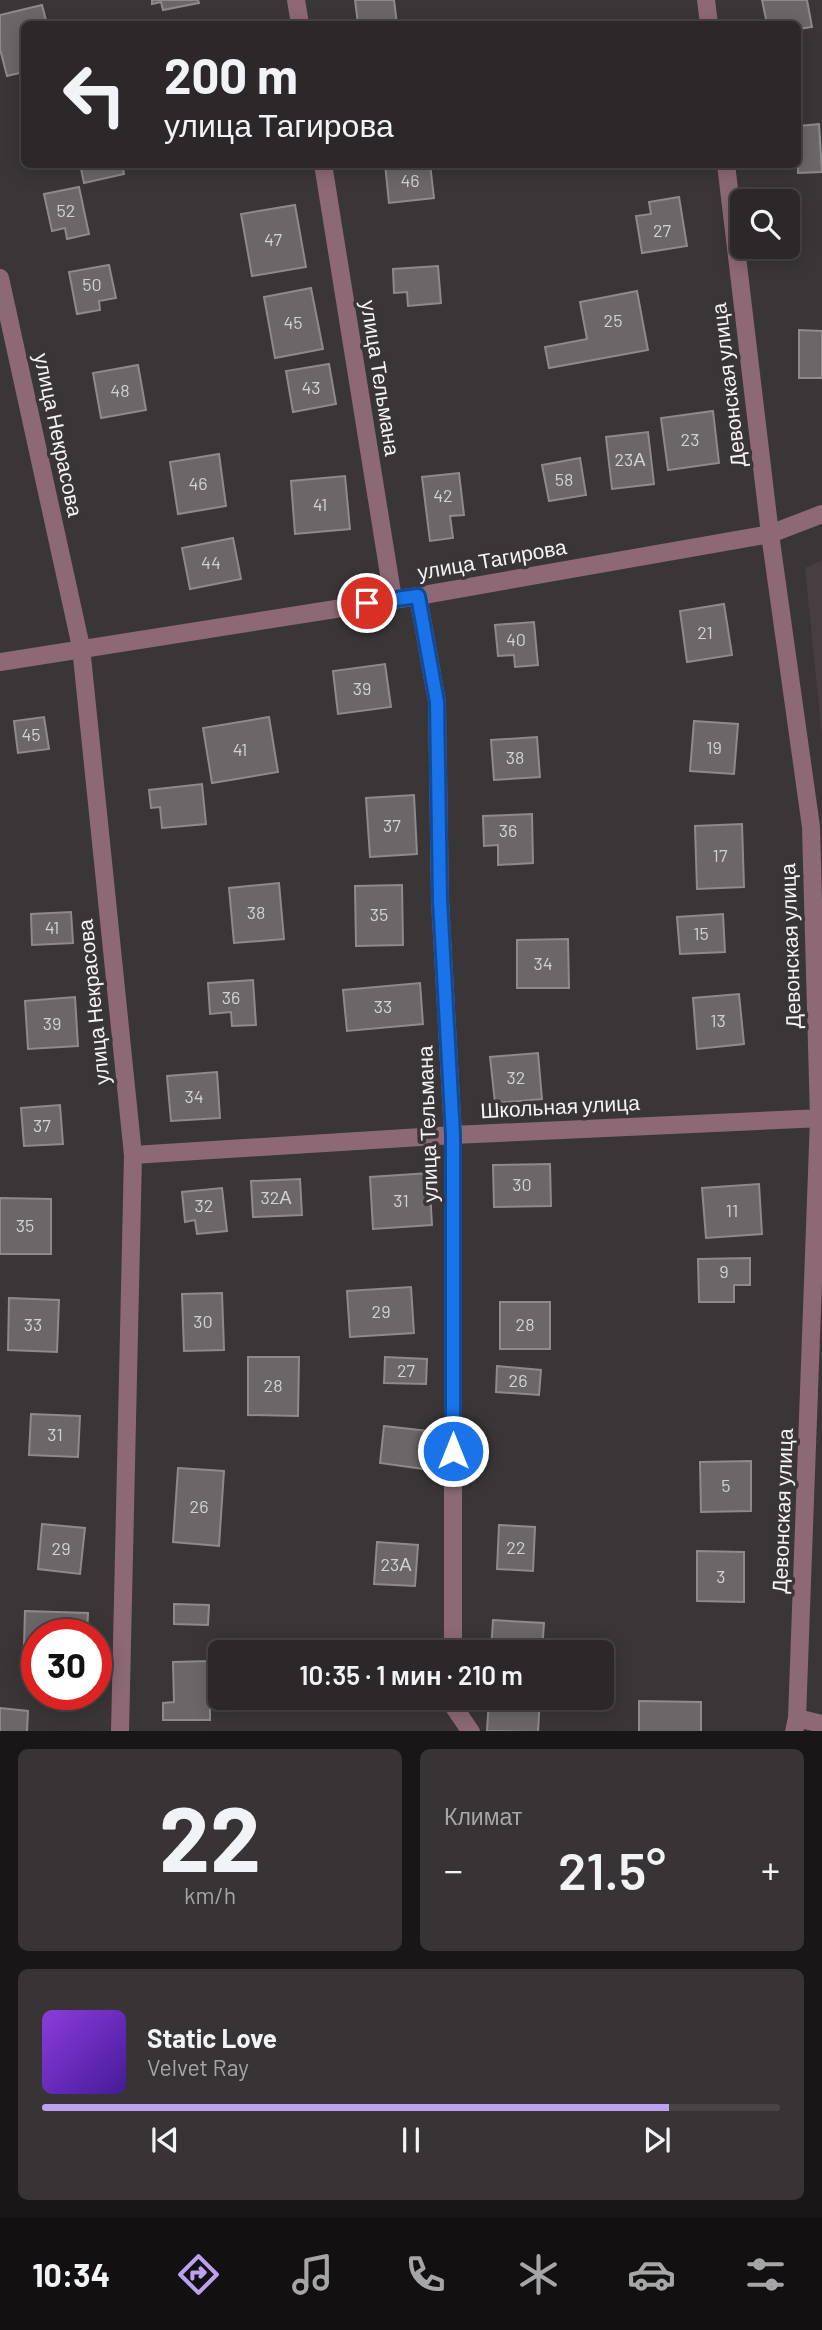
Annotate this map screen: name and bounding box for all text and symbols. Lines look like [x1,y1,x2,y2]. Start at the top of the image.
text: 200 m [164,45,298,104]
icon: left [49,49,140,140]
text: улица Тагирова [164,105,394,143]
house number: 46 [400,169,420,191]
map controls [730,189,800,259]
button: search [730,189,800,259]
house number: 52 [57,199,75,221]
house number: 27 [653,219,672,241]
house number: 47 [264,228,282,250]
house number: 50 [82,273,102,295]
street label: улица Тельмана [357,298,406,458]
street label: Девонская улица [705,301,750,469]
house number: 25 [604,309,622,331]
house number: 45 [283,311,303,333]
street label: улица Некрасова [30,351,89,519]
house number: 43 [301,376,321,398]
house number: 48 [110,379,130,401]
house number: 23 [681,428,699,450]
house number: 23А [615,448,645,470]
house number: 58 [555,468,573,490]
house number: 46 [188,472,208,494]
house number: 42 [433,484,453,506]
house number: 41 [313,493,327,515]
street label: улица Тагирова [415,533,568,584]
house number: 44 [201,551,221,573]
pin [337,573,397,633]
icon: arrive [348,584,386,622]
house number: 21 [697,621,713,643]
house number: 40 [506,628,526,650]
house number: 39 [353,677,371,699]
house number: 45 [21,723,41,745]
house number: 19 [706,736,722,758]
house number: 41 [233,738,247,760]
house number: 38 [506,746,524,768]
house number: 37 [383,814,401,836]
house number: 36 [499,819,517,841]
house number: 17 [713,844,728,866]
street label: Девонская улица [774,863,805,1029]
house number: 38 [247,901,265,923]
house number: 35 [370,903,388,925]
house number: 41 [45,916,59,938]
street label: улица Некрасова [71,918,114,1086]
house number: 15 [693,922,709,944]
house number: 34 [533,952,553,974]
house number: 36 [222,986,240,1008]
house number: 33 [374,995,392,1017]
house number: 13 [710,1009,726,1031]
house number: 39 [43,1012,61,1034]
street label: улица Тельмана [411,1045,442,1203]
house number: 32 [507,1066,525,1088]
house number: 34 [184,1085,204,1107]
street label: Школьная улица [480,1089,641,1122]
house number: 37 [33,1114,51,1136]
house number: 30 [512,1173,532,1195]
house number: 32А [261,1186,291,1208]
house number: 31 [393,1189,409,1211]
house number: 32 [195,1194,213,1216]
house number: 11 [726,1199,738,1221]
house number: 35 [16,1214,34,1236]
house number: 9 [719,1260,729,1282]
house number: 29 [371,1300,391,1322]
house number: 30 [193,1310,213,1332]
house number: 33 [24,1313,42,1335]
house number: 28 [515,1313,535,1335]
house number: 27 [397,1359,416,1381]
house number: 26 [509,1369,527,1391]
house number: 28 [263,1374,283,1396]
position arrow [416,1414,490,1488]
house number: 31 [47,1423,63,1445]
street label: Девонская улица [766,1428,797,1594]
house number: 5 [721,1474,731,1496]
house number: 26 [190,1495,208,1517]
house number: 22 [506,1536,526,1558]
house number: 29 [51,1537,71,1559]
house number: 23А [381,1553,411,1575]
house number: 3 [716,1565,726,1587]
speed limit sign: 30 [21,1619,112,1710]
text: 10:35 · 1 мин · 210 m [299,1659,523,1690]
text: 22 [159,1781,261,1890]
text: Климат [444,1802,522,1830]
text: 21.5° [558,1838,666,1900]
text: − [444,1846,463,1892]
text: + [761,1846,780,1892]
text: km/h [184,1881,236,1909]
text: Static Love [147,2022,277,2053]
text: Velvet Ray [147,2053,249,2081]
icon: previous [146,2121,184,2159]
icon: pause [392,2121,430,2159]
icon: next [638,2121,676,2159]
icon: directions [174,2250,223,2299]
icon: music [288,2250,337,2299]
icon: phone [401,2250,450,2299]
icon: climate [514,2250,563,2299]
icon: car [627,2250,676,2299]
icon: filters [741,2250,790,2299]
text: 10:34 [32,2255,110,2293]

